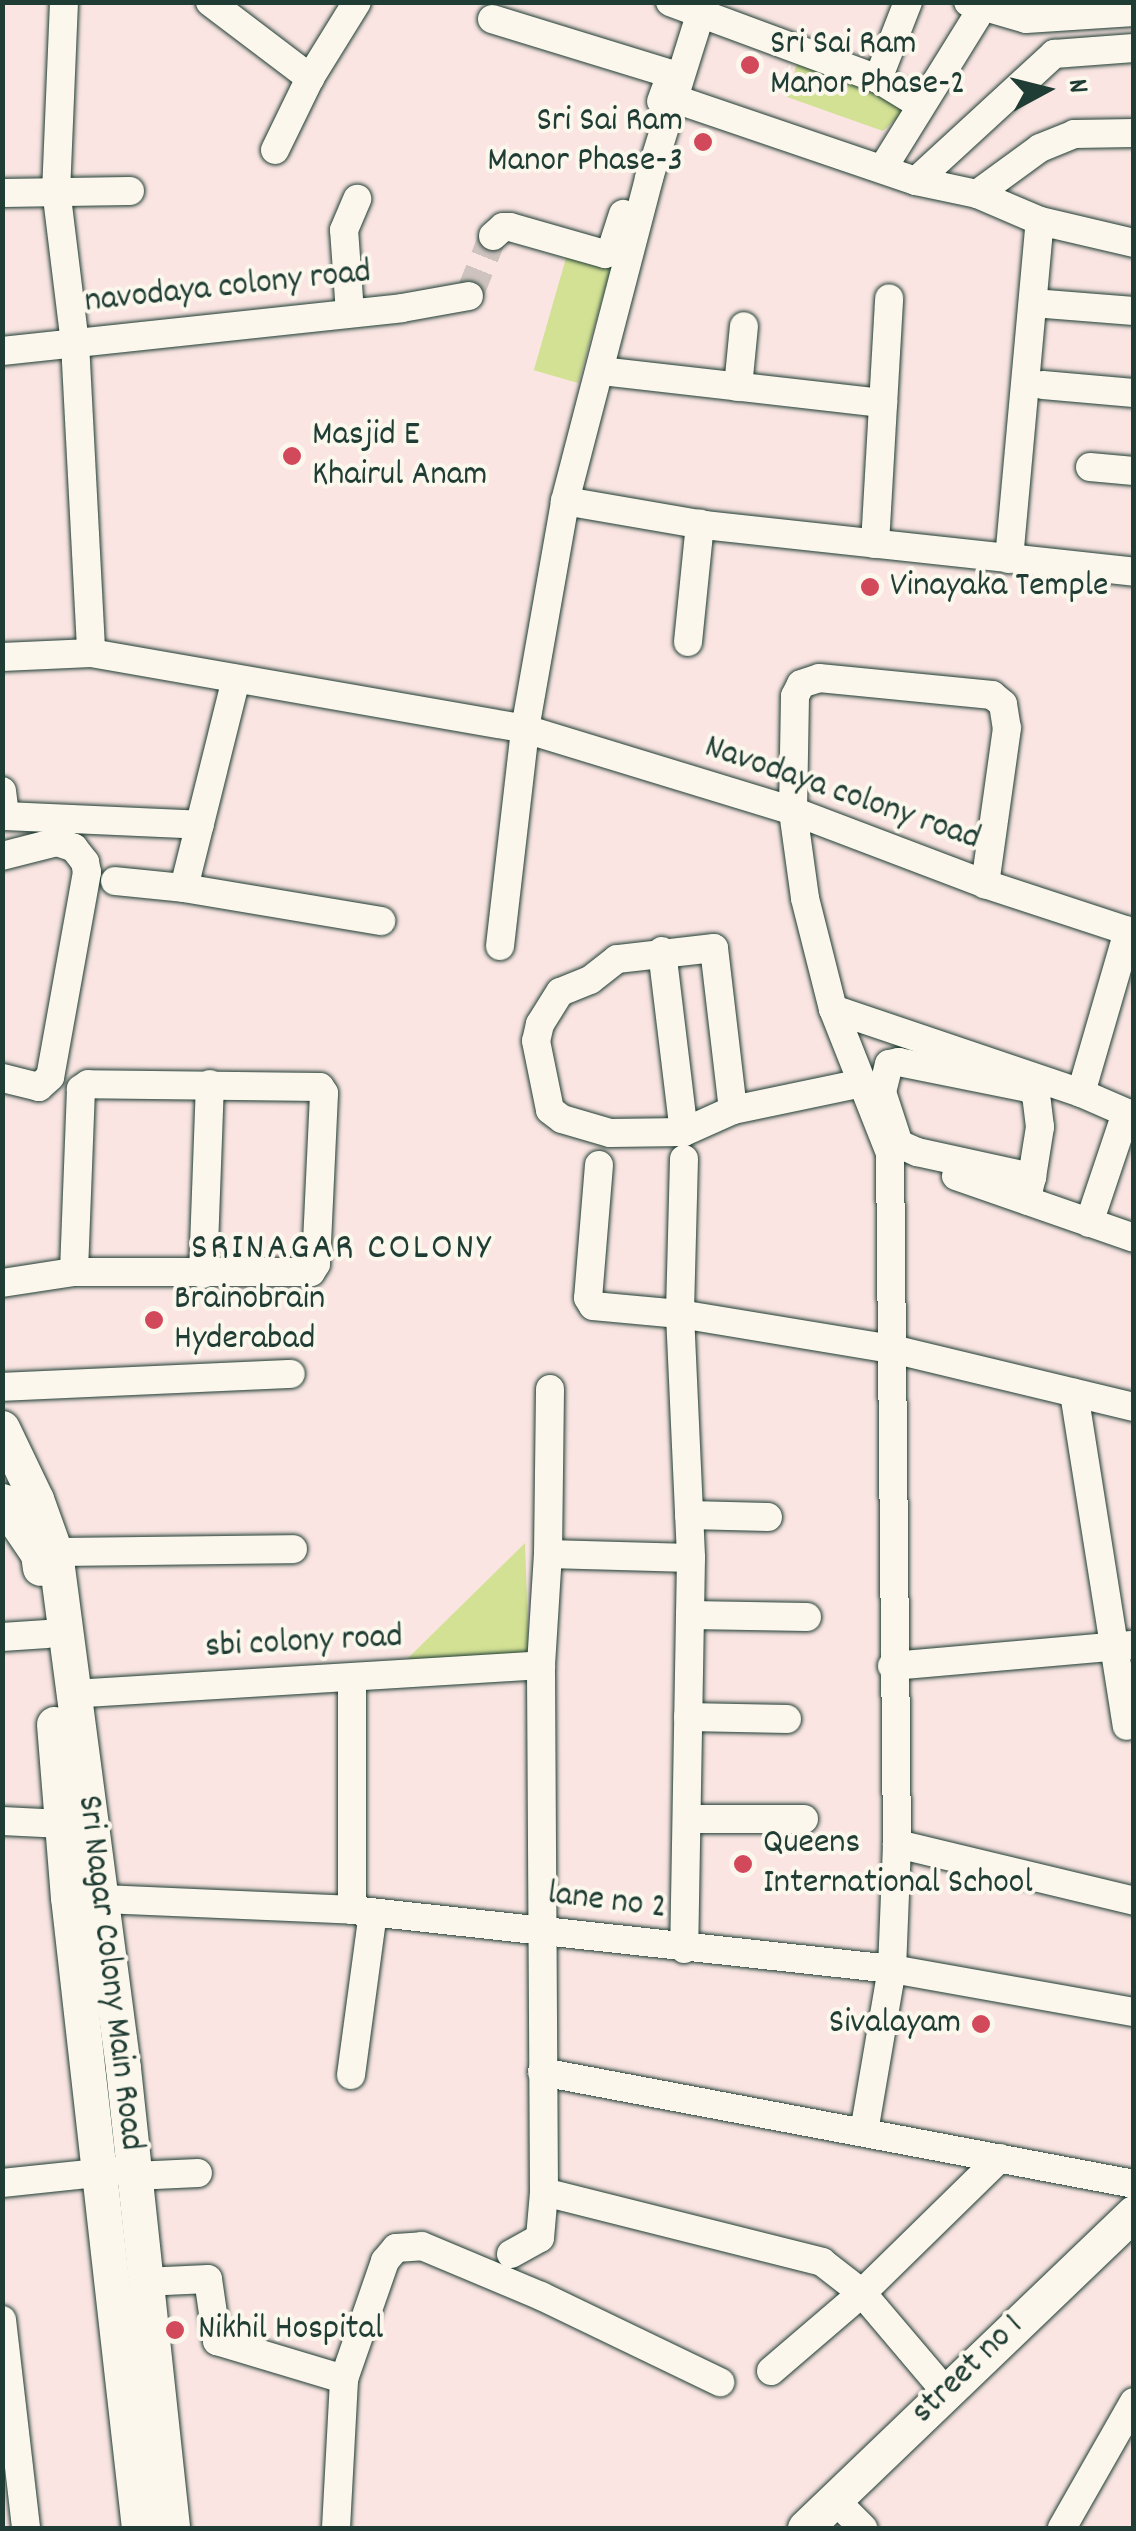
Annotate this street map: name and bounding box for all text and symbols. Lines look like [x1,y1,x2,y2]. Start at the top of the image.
place label: Sri Sai Ram Manor Phase-2 [770,24,965,106]
north arrow [996,40,1096,140]
marker: Sri Sai Ram Manor Phase-2 [739,54,761,76]
text: N [1055,77,1096,96]
place label: Sri Sai Ram Manor Phase-3 [487,101,683,183]
marker: Sri Sai Ram Manor Phase-3 [692,131,714,153]
street label: navodaya colony road [83,252,373,324]
place label: Masjid E Khairul Anam [312,415,487,497]
marker: Masjid E Khairul Anam [281,445,303,467]
place label: Vinayaka Temple [890,566,1109,608]
marker: Vinayaka Temple [859,576,881,598]
street label: Navodaya colony road [699,727,985,861]
district label: SRINAGAR COLONY [191,1227,493,1273]
place label: Brainobrain Hyderabad [174,1279,325,1361]
marker: Brainobrain Hyderabad [143,1309,165,1331]
street label: sbi colony road [204,1617,404,1669]
street label: Sri Nagar Colony Main Road [66,1793,152,2153]
place label: Queens International School [763,1823,1033,1905]
marker: Queens International School [732,1853,754,1875]
street label: lane no 2 [545,1874,669,1930]
place label: Sivalayam [829,2003,961,2045]
marker: Sivalayam [970,2013,992,2035]
street label: street no 1 [903,2306,1033,2434]
place label: Nikhil Hospital [198,2309,383,2351]
marker: Nikhil Hospital [162,2317,188,2343]

